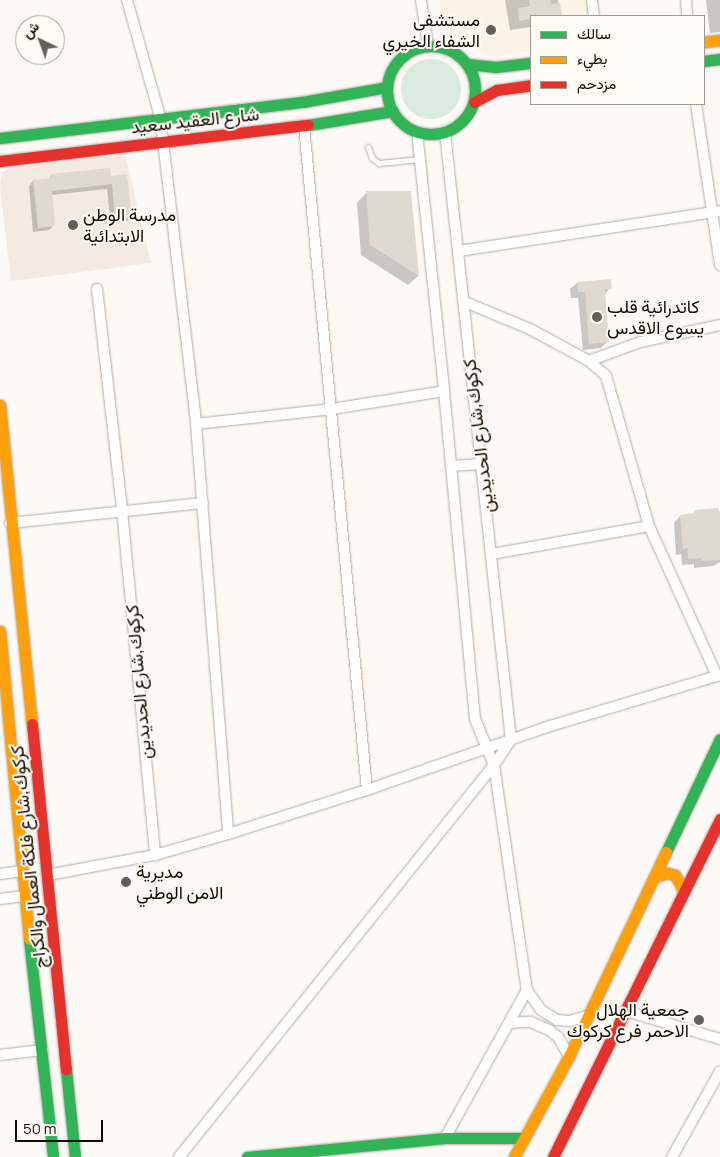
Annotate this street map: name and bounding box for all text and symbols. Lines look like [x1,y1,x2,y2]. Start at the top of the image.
place label: مستشفى الشفاء الخيري [382,9,480,52]
north arrow [15,15,65,65]
legend [530,15,705,105]
text: ش [18,17,43,42]
marker: مستشفى الشفاء الخيري [484,23,498,37]
text: سالك [577,23,611,44]
text: بطيء [577,48,607,69]
text: مزدحم [577,73,616,94]
street label: شارع العقيد سعيد [130,103,260,137]
place label: مدرسة الوطن الابتدائية [83,204,176,246]
marker: مدرسة الوطن الابتدائية [67,219,79,231]
place label: كاتدرائية قلب يسوع الاقدس [607,296,704,338]
marker: كاتدرائية قلب يسوع الاقدس [591,311,603,323]
street label: كركوك,شارع الحديدين [458,358,498,514]
street label: كركوك,شارع الحديدين [120,604,156,760]
street label: كركوك,شارع فلكة العمال والكراج [6,744,50,970]
place label: مديرية الامن الوطني [136,861,223,904]
marker: مديرية الامن الوطني [120,876,132,888]
place label: جمعية الهلال الاحمر فرع كركوك [567,999,689,1042]
marker: جمعية الهلال الاحمر فرع كركوك [693,1014,705,1026]
scale bar [18,1110,105,1142]
text: 50 m [23,1118,57,1139]

